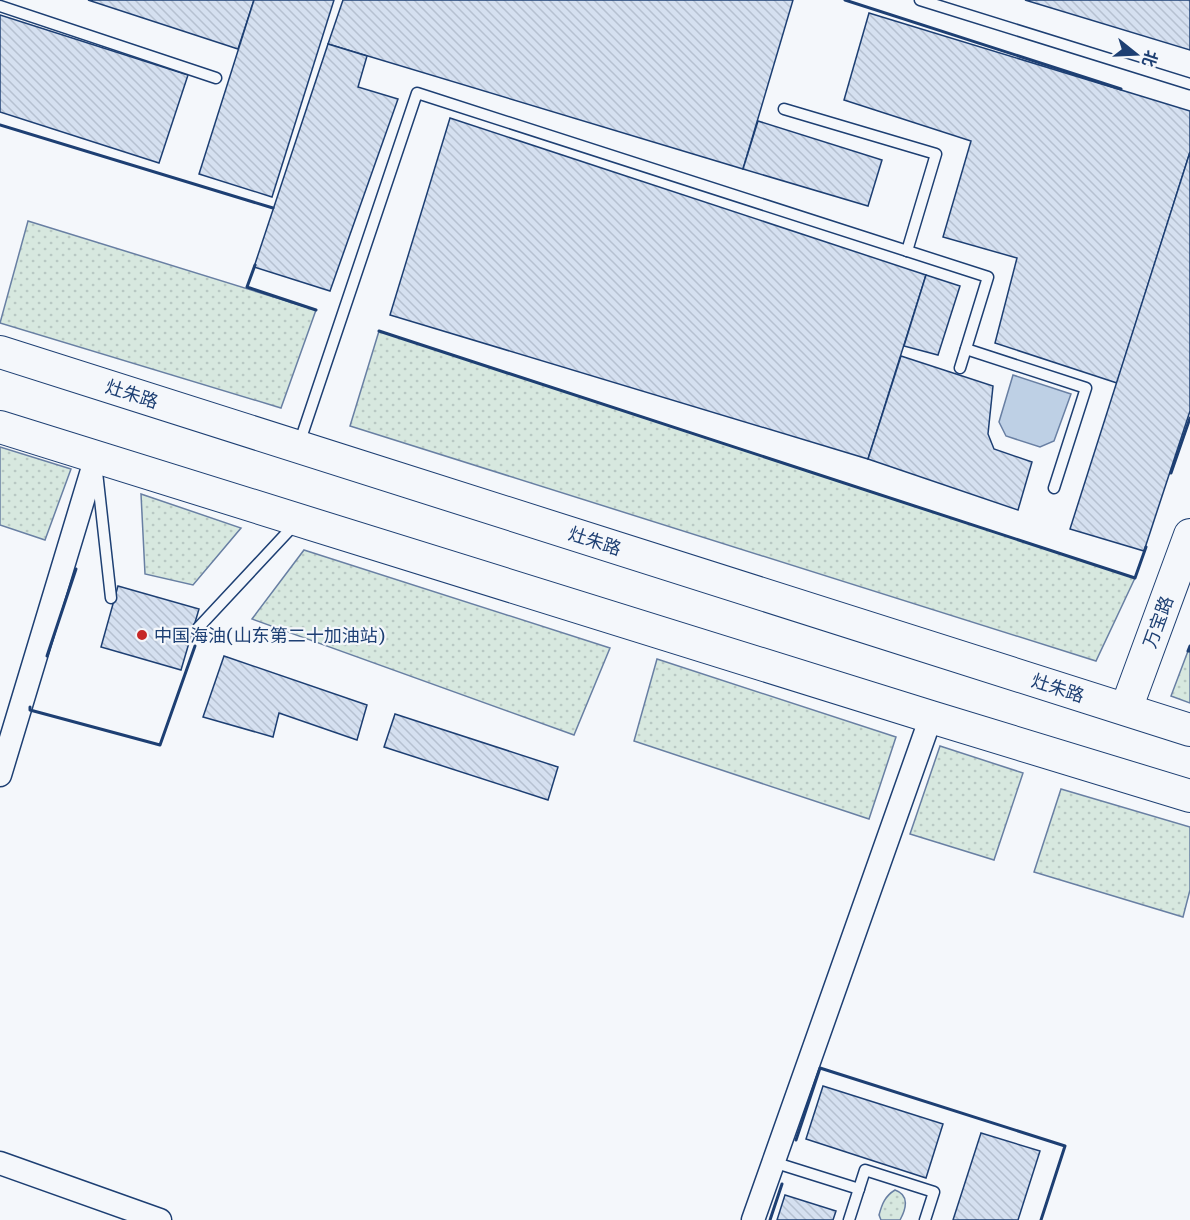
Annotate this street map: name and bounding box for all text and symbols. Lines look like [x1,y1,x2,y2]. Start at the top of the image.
north arrow [1106,24,1166,84]
text: 北 [1138,48,1162,69]
street label: 灶朱路 [103,375,161,413]
street label: 灶朱路 [566,522,624,560]
street label: 万宝路 [1138,593,1178,651]
place label: 中国海油(山东第二十加油站) [154,624,385,647]
marker: 中国海油(山东第二十加油站) [135,628,149,642]
street label: 灶朱路 [1029,669,1087,707]

